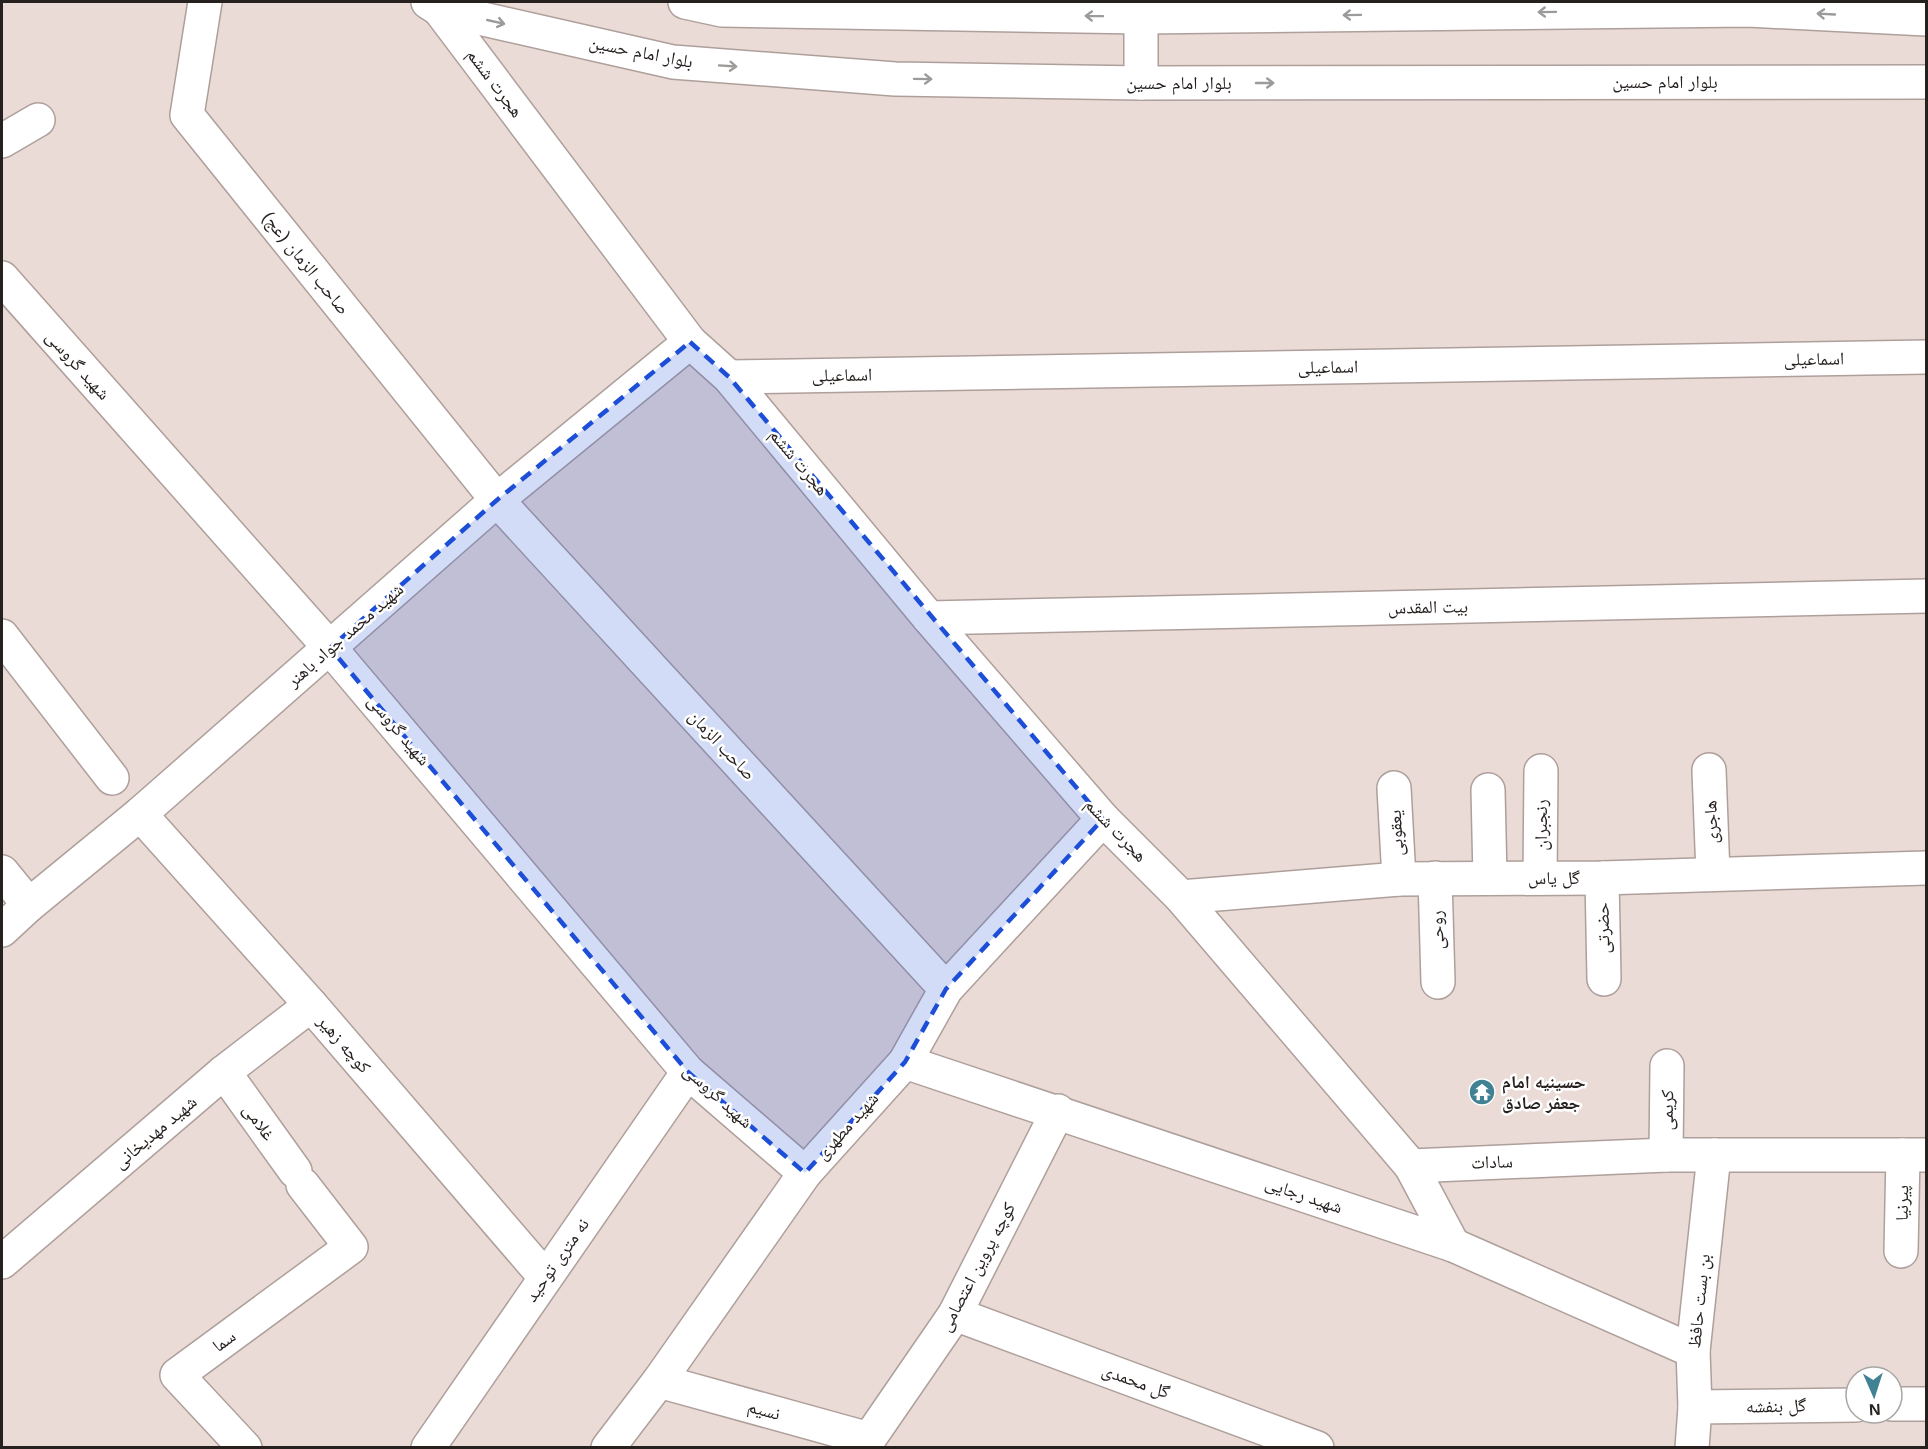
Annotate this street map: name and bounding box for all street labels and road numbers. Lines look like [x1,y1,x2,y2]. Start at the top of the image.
street label: بلوار امام حسین [587,32,695,74]
street label: هجرت ششم [461,45,527,122]
street label: بلوار امام حسین [1612,72,1718,94]
street label: بلوار امام حسین [1126,73,1232,95]
street label: صاحب الزمان (عج) [257,208,354,320]
street label: شهید گروسی [41,326,114,404]
street label: اسماعیلی [1784,348,1844,371]
street label: اسماعیلی [1298,356,1358,379]
street label: اسماعیلی [812,364,872,387]
street label: هجرت ششم [764,425,833,501]
street label: شهید محمد جواد باهنر [282,579,408,692]
street label: بیت المقدس [1388,596,1468,619]
street label: شهید گروسی [363,691,434,770]
street label: صاحب الزمان [684,706,760,785]
street label: هجرت ششم [1079,794,1151,867]
street label: رنجبران [1531,799,1552,851]
street label: هاجری [1700,800,1723,844]
street label: یعقوبی [1385,809,1408,857]
street label: گل یاس [1528,868,1581,889]
street label: حضرتی [1593,902,1614,954]
street label: روحی [1426,910,1449,950]
street label: کوچه زهیر [312,1010,375,1078]
street label: شهید گروسی [679,1060,757,1133]
street label: شهید مطهری [812,1088,883,1164]
street label: کریمی [1657,1089,1678,1131]
street label: شهید مهدیخانی [109,1091,201,1173]
street label: غلامی [238,1100,279,1145]
street label: سادات [1471,1151,1513,1173]
street label: شهید رجایی [1262,1172,1345,1218]
street label: پیرنیا [1892,1185,1913,1221]
street label: کوچه پروین اعتصامی [935,1199,1021,1335]
street label: نه متری توحید [521,1214,594,1306]
street label: بن بست حافظ [1684,1253,1715,1349]
street label: سما [208,1326,240,1356]
street label: گل محمدی [1099,1360,1173,1404]
street label: گل بنفشه [1746,1395,1807,1418]
street label: نسیم [745,1396,783,1426]

